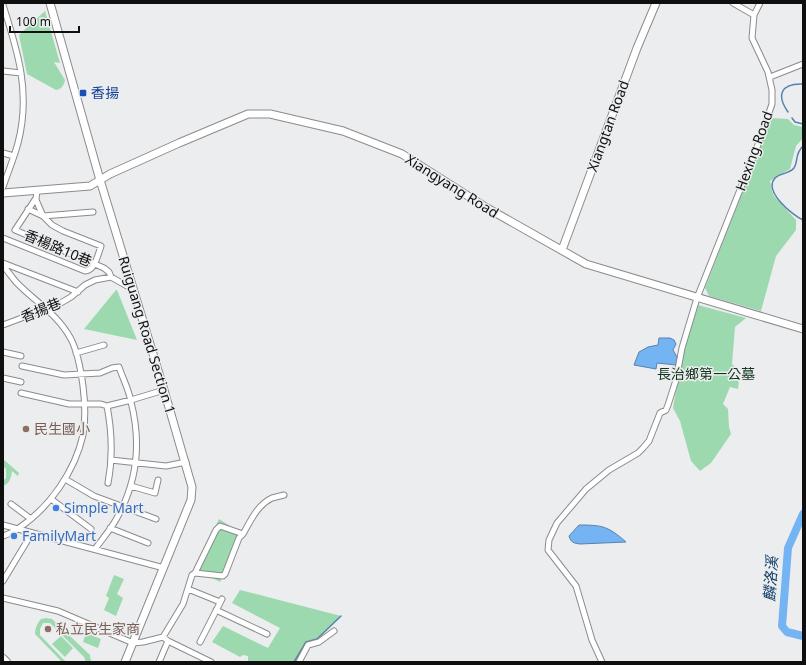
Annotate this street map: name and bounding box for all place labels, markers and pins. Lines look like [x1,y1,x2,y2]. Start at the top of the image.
place label: 香揚 [91,83,119,102]
marker: 香揚 [78,88,88,98]
place label: 民生國小 [34,419,90,438]
marker: 民生國小 [21,424,31,434]
place label: Simple Mart [64,498,144,517]
marker: Simple Mart [51,503,61,513]
place label: FamilyMart [22,526,96,545]
marker: FamilyMart [9,531,19,541]
place label: 私立民生家商 [56,619,140,638]
marker: 私立民生家商 [43,624,53,634]

